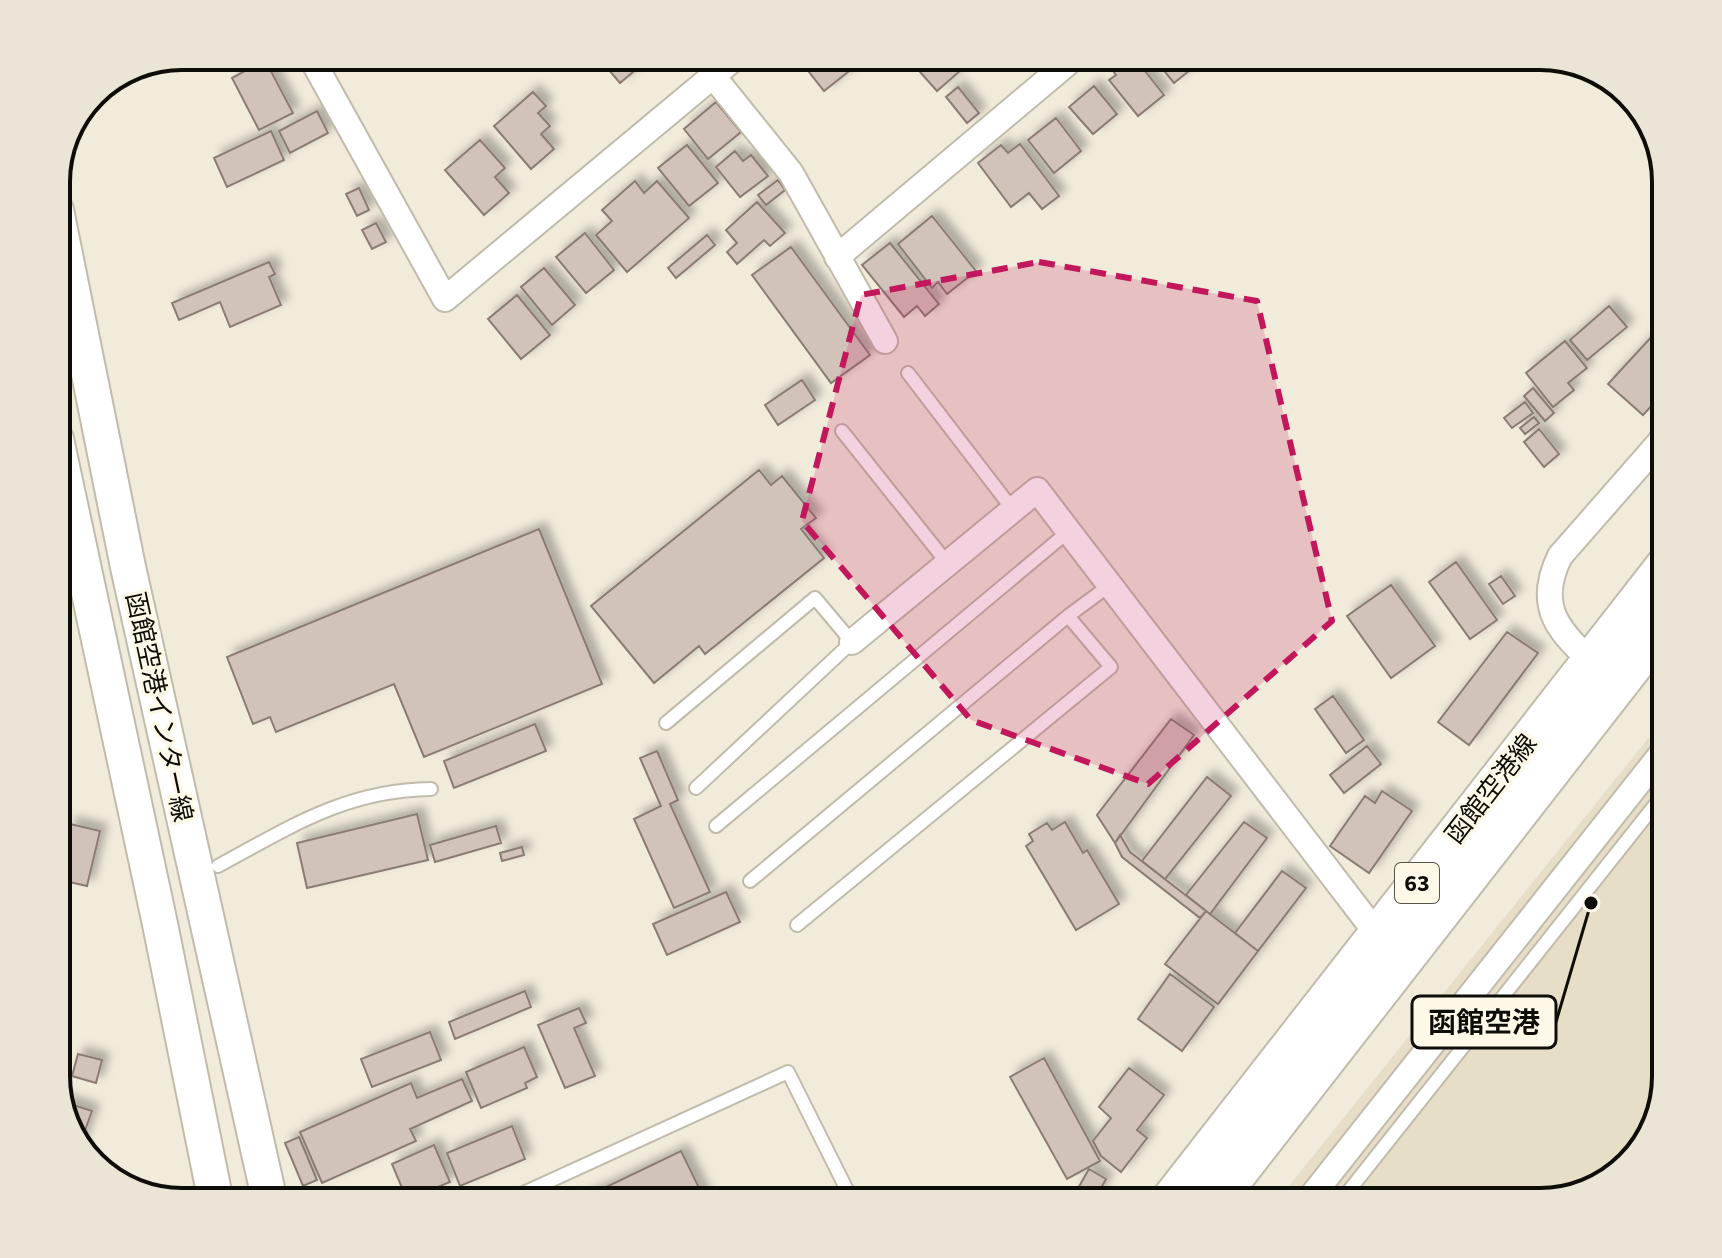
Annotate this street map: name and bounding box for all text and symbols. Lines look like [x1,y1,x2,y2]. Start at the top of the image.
street label: 函館空港インター線 [117,589,201,825]
street label: 函館空港線 [1436,726,1546,852]
road number: 63 [1395,863,1439,903]
callout: 函館空港 [1412,996,1556,1048]
text: 函館空港 [1428,1003,1540,1043]

